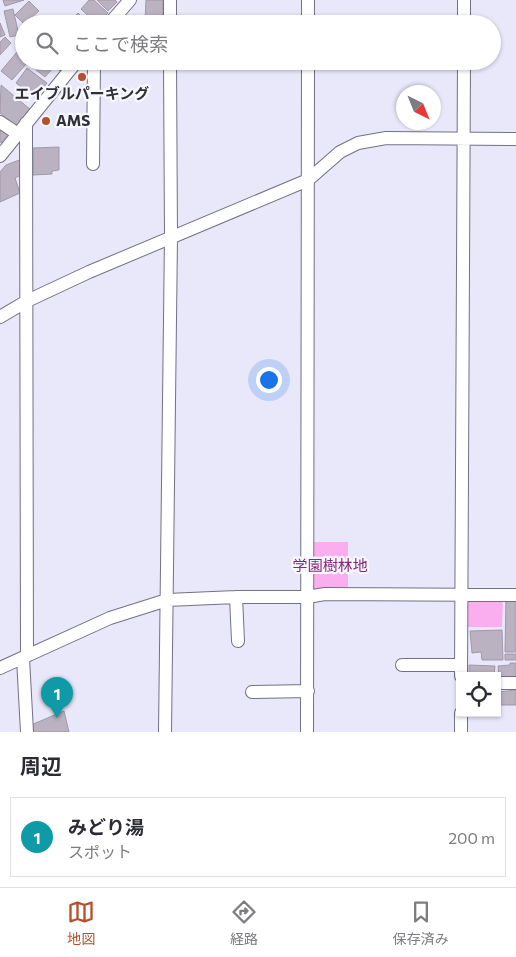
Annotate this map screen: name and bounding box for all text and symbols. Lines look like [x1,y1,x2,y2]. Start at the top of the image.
search box [15,15,501,70]
icon: search [33,29,61,57]
text: ここで検索 [73,32,168,55]
marker: エイブルパーキング [76,71,88,83]
place label: エイブルパーキング [15,84,149,102]
north arrow [396,85,441,130]
place label: AMS [56,111,90,129]
marker: AMS [40,115,52,127]
your location [256,367,282,393]
park label: 学園樹林地 [292,556,368,574]
map controls [456,672,501,717]
button: locate [456,672,501,717]
pin: 1 [41,677,73,718]
text: 周辺 [20,753,62,778]
text: みどり湯 [68,815,144,838]
text: 1 [33,828,41,847]
text: 200 m [448,828,495,847]
text: スポット [68,842,132,861]
tab: 地図 [67,898,95,948]
tab: 経路 [230,898,258,948]
tab: 保存済み [393,898,449,948]

